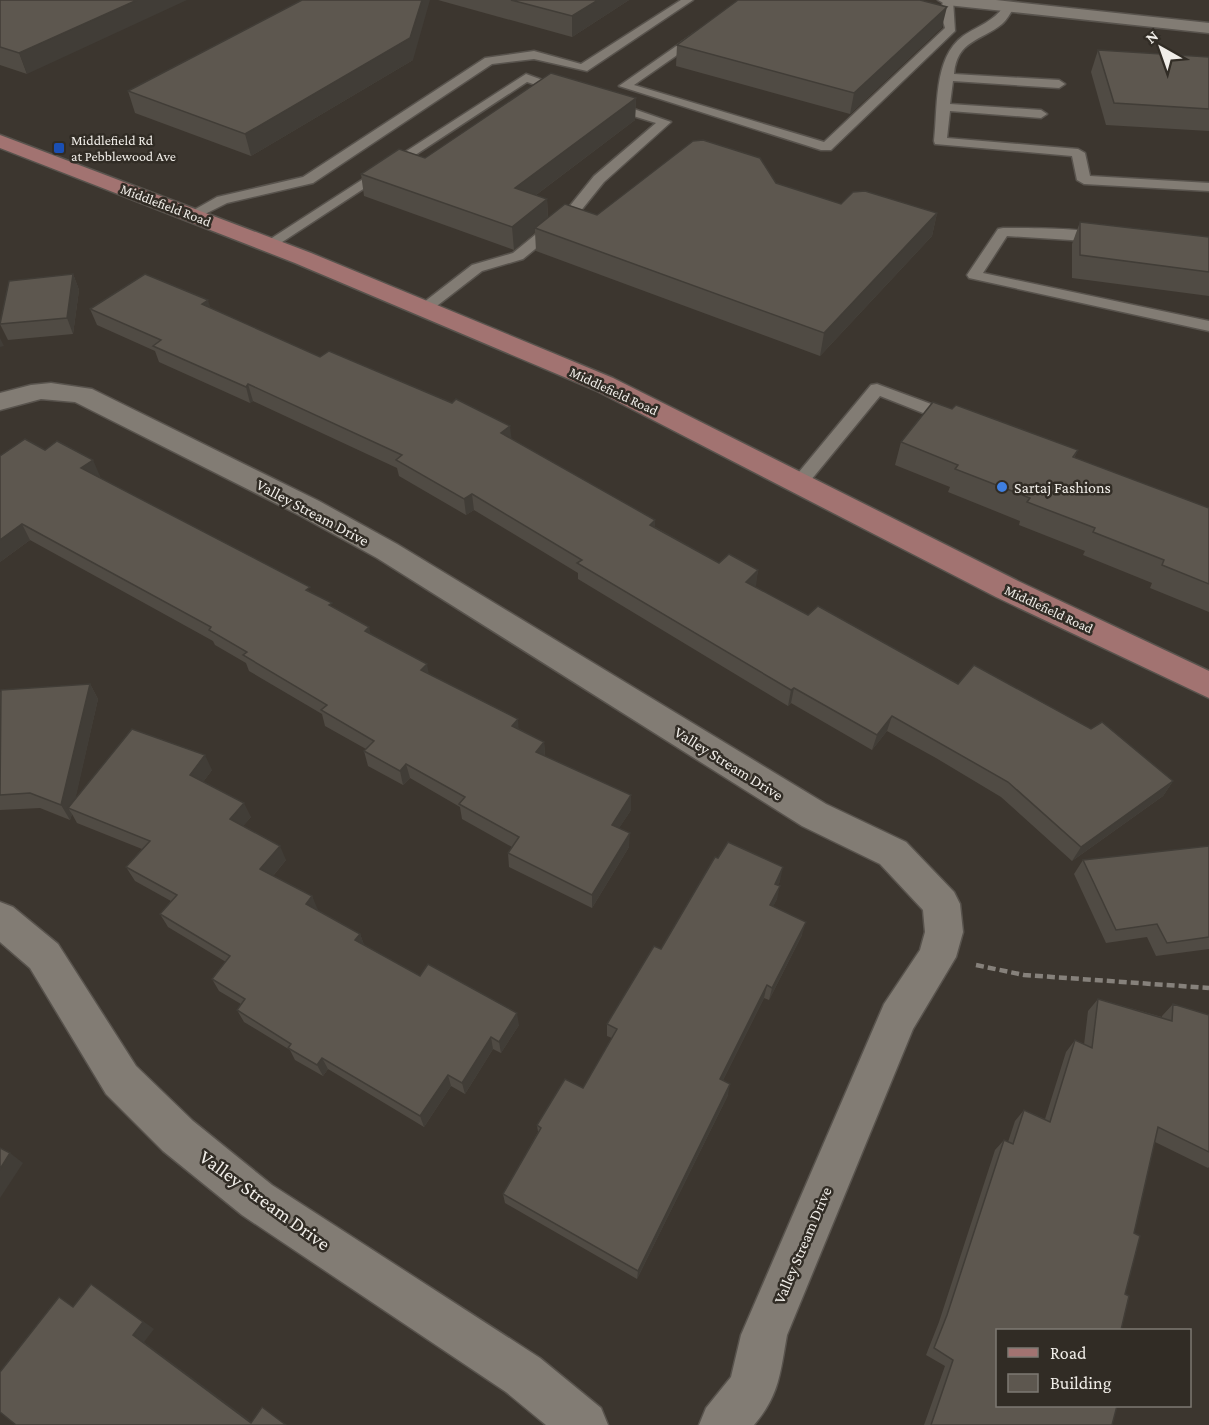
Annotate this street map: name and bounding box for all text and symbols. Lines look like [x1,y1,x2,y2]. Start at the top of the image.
north arrow [1131,18,1191,78]
text: N [1142,27,1161,47]
place label: Middlefield Rd at Pebblewood Ave [71,132,176,164]
marker: Middlefield Rd at Pebblewood Ave [52,141,66,155]
street label: Middlefield Road [119,180,214,230]
street label: Middlefield Road [567,364,661,419]
street label: Valley Stream Drive [253,476,372,550]
place label: Sartaj Fashions [1014,479,1111,497]
marker: Sartaj Fashions [995,480,1009,494]
street label: Middlefield Road [1002,582,1096,637]
street label: Valley Stream Drive [671,723,786,805]
street label: Valley Stream Drive [195,1145,335,1256]
street label: Valley Stream Drive [770,1184,836,1306]
legend [996,1329,1191,1407]
text: Road [1050,1343,1087,1363]
text: Building [1050,1373,1112,1393]

